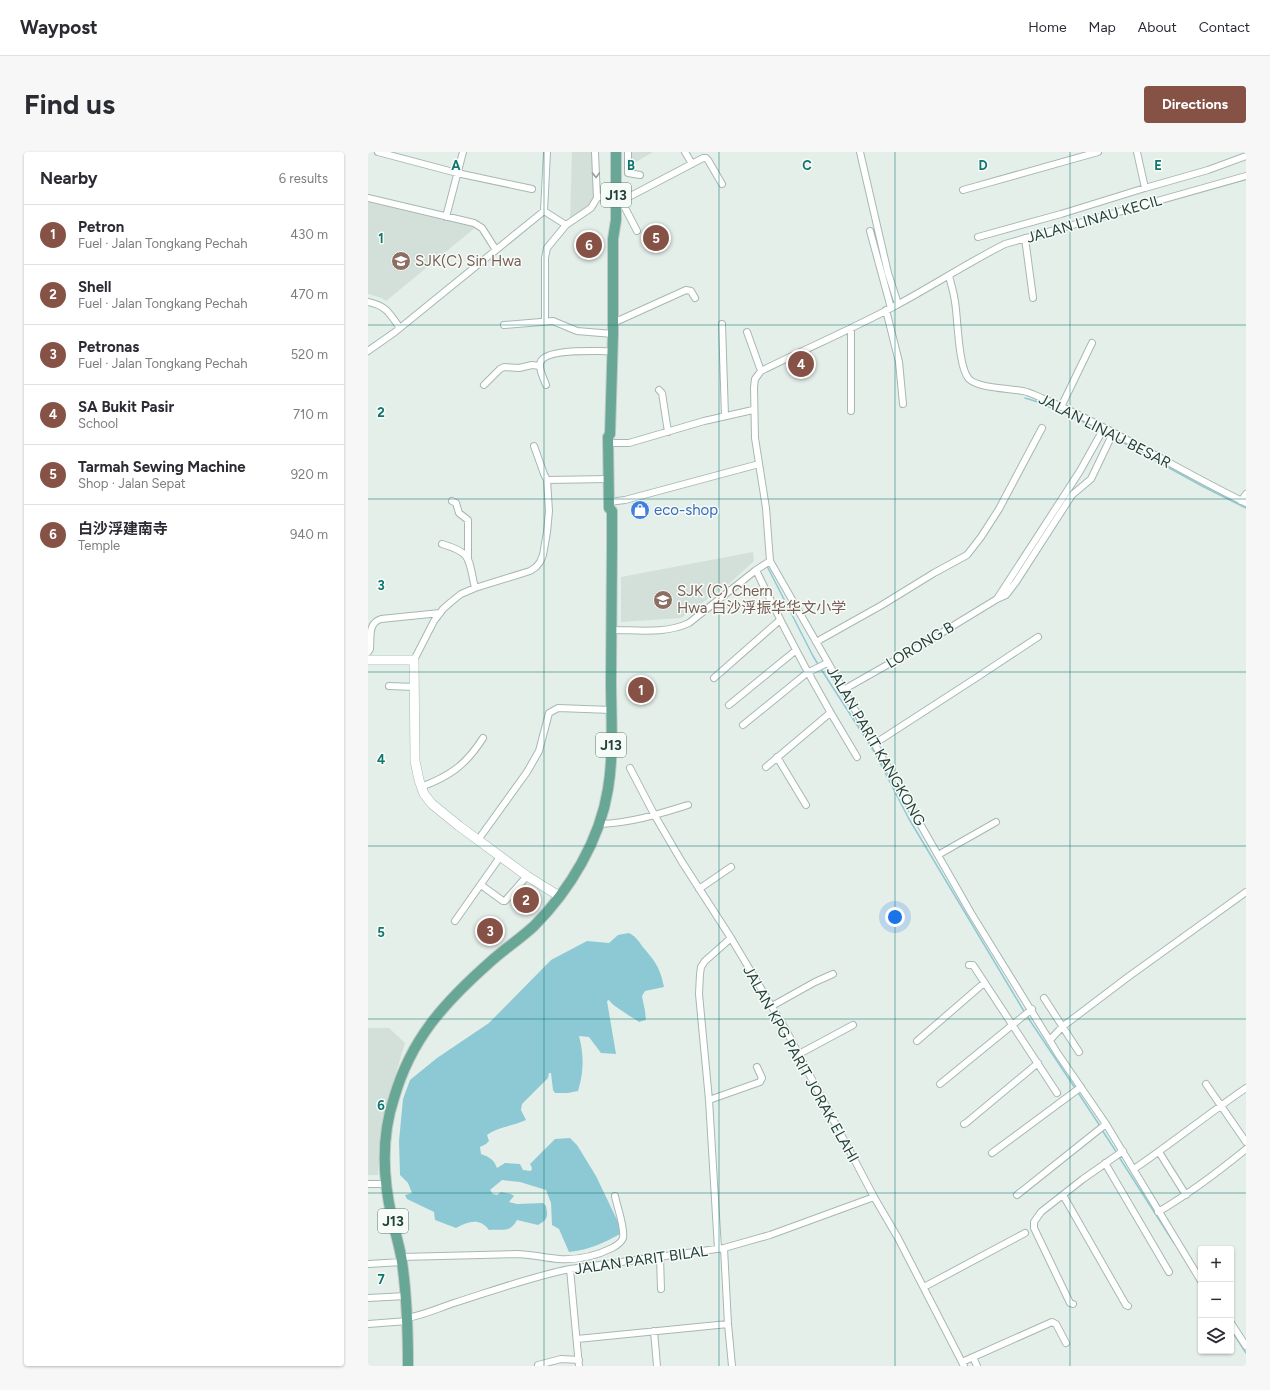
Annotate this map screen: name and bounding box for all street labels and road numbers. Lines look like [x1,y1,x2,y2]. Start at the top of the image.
road number: J13 [601,183,631,207]
street label: JALAN LINAU KECIL [1024,191,1164,247]
street label: JALAN LINAU BESAR [1036,390,1174,472]
street label: LORONG B [883,618,957,672]
street label: JALAN PARIT KANGKONG [823,663,929,829]
road number: J13 [596,733,626,757]
street label: JALAN KPG PARIT JORAK ELAHI [739,962,863,1166]
road number: J13 [378,1209,408,1233]
street label: JALAN PARIT BILAL [573,1242,709,1278]

